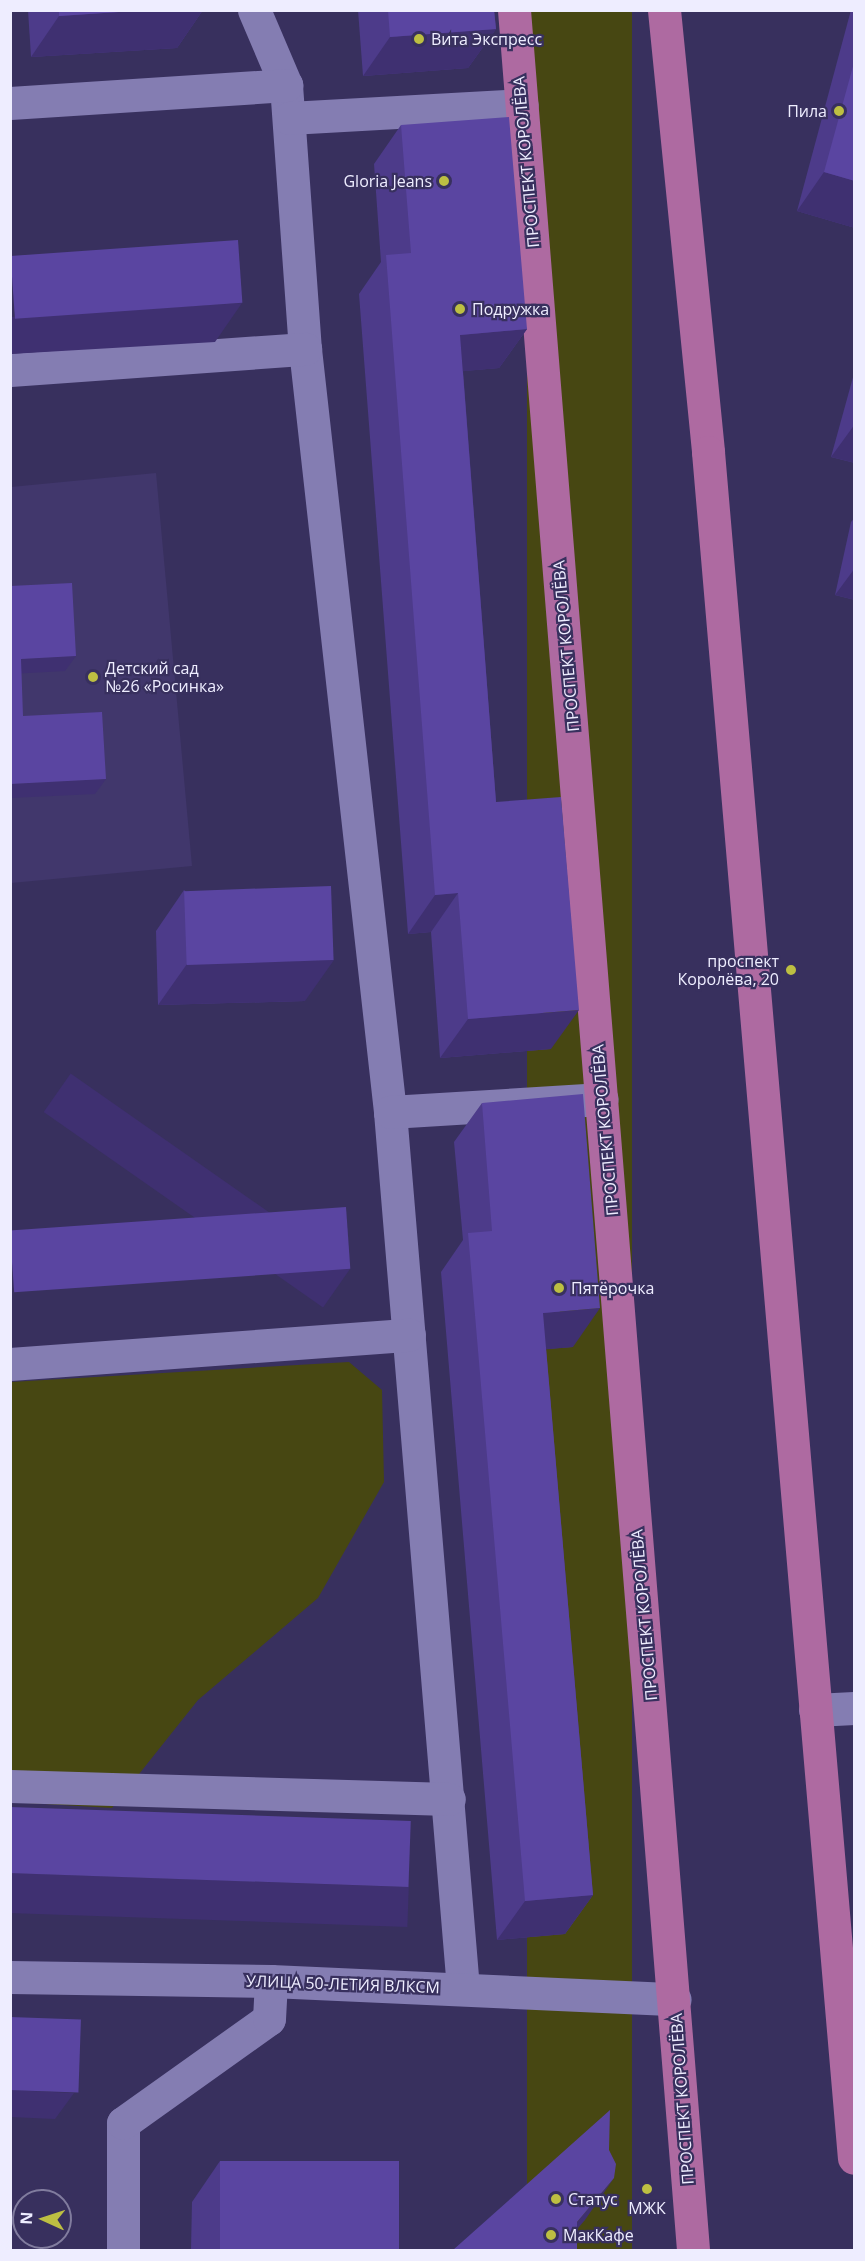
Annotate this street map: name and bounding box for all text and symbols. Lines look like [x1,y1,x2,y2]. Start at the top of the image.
place label: Вита Экспресс [431,29,542,49]
marker: Вита Экспресс [412,32,426,46]
street label: ПРОСПЕКТ КОРОЛЁВА [509,76,543,248]
place label: Пила [787,101,827,121]
marker: Пила [832,104,846,118]
place label: Gloria Jeans [343,171,432,191]
marker: Gloria Jeans [437,174,451,188]
place label: Подружка [472,299,549,319]
marker: Подружка [453,302,467,316]
street label: ПРОСПЕКТ КОРОЛЁВА [549,560,583,732]
place label: Детский сад №26 «Росинка» [105,658,224,696]
marker: Детский сад №26 «Росинка» [86,670,100,684]
place label: проспект Королёва, 20 [677,951,779,989]
marker: проспект Королёва, 20 [784,963,798,977]
street label: ПРОСПЕКТ КОРОЛЁВА [588,1044,622,1216]
place label: Пятёрочка [571,1278,654,1298]
marker: Пятёрочка [552,1281,566,1295]
street label: ПРОСПЕКТ КОРОЛЁВА [627,1529,661,1701]
street label: УЛИЦА 50-ЛЕТИЯ ВЛКСМ [246,1971,440,1997]
street label: ПРОСПЕКТ КОРОЛЁВА [666,2013,698,2185]
marker: МЖК [640,2182,654,2196]
north arrow [12,2189,72,2249]
place label: Статус [568,2189,618,2209]
marker: Статус [549,2192,563,2206]
place label: МЖК [628,2198,666,2218]
text: N [15,2211,37,2225]
place label: МакКафе [563,2225,634,2245]
marker: МакКафе [544,2228,558,2242]

